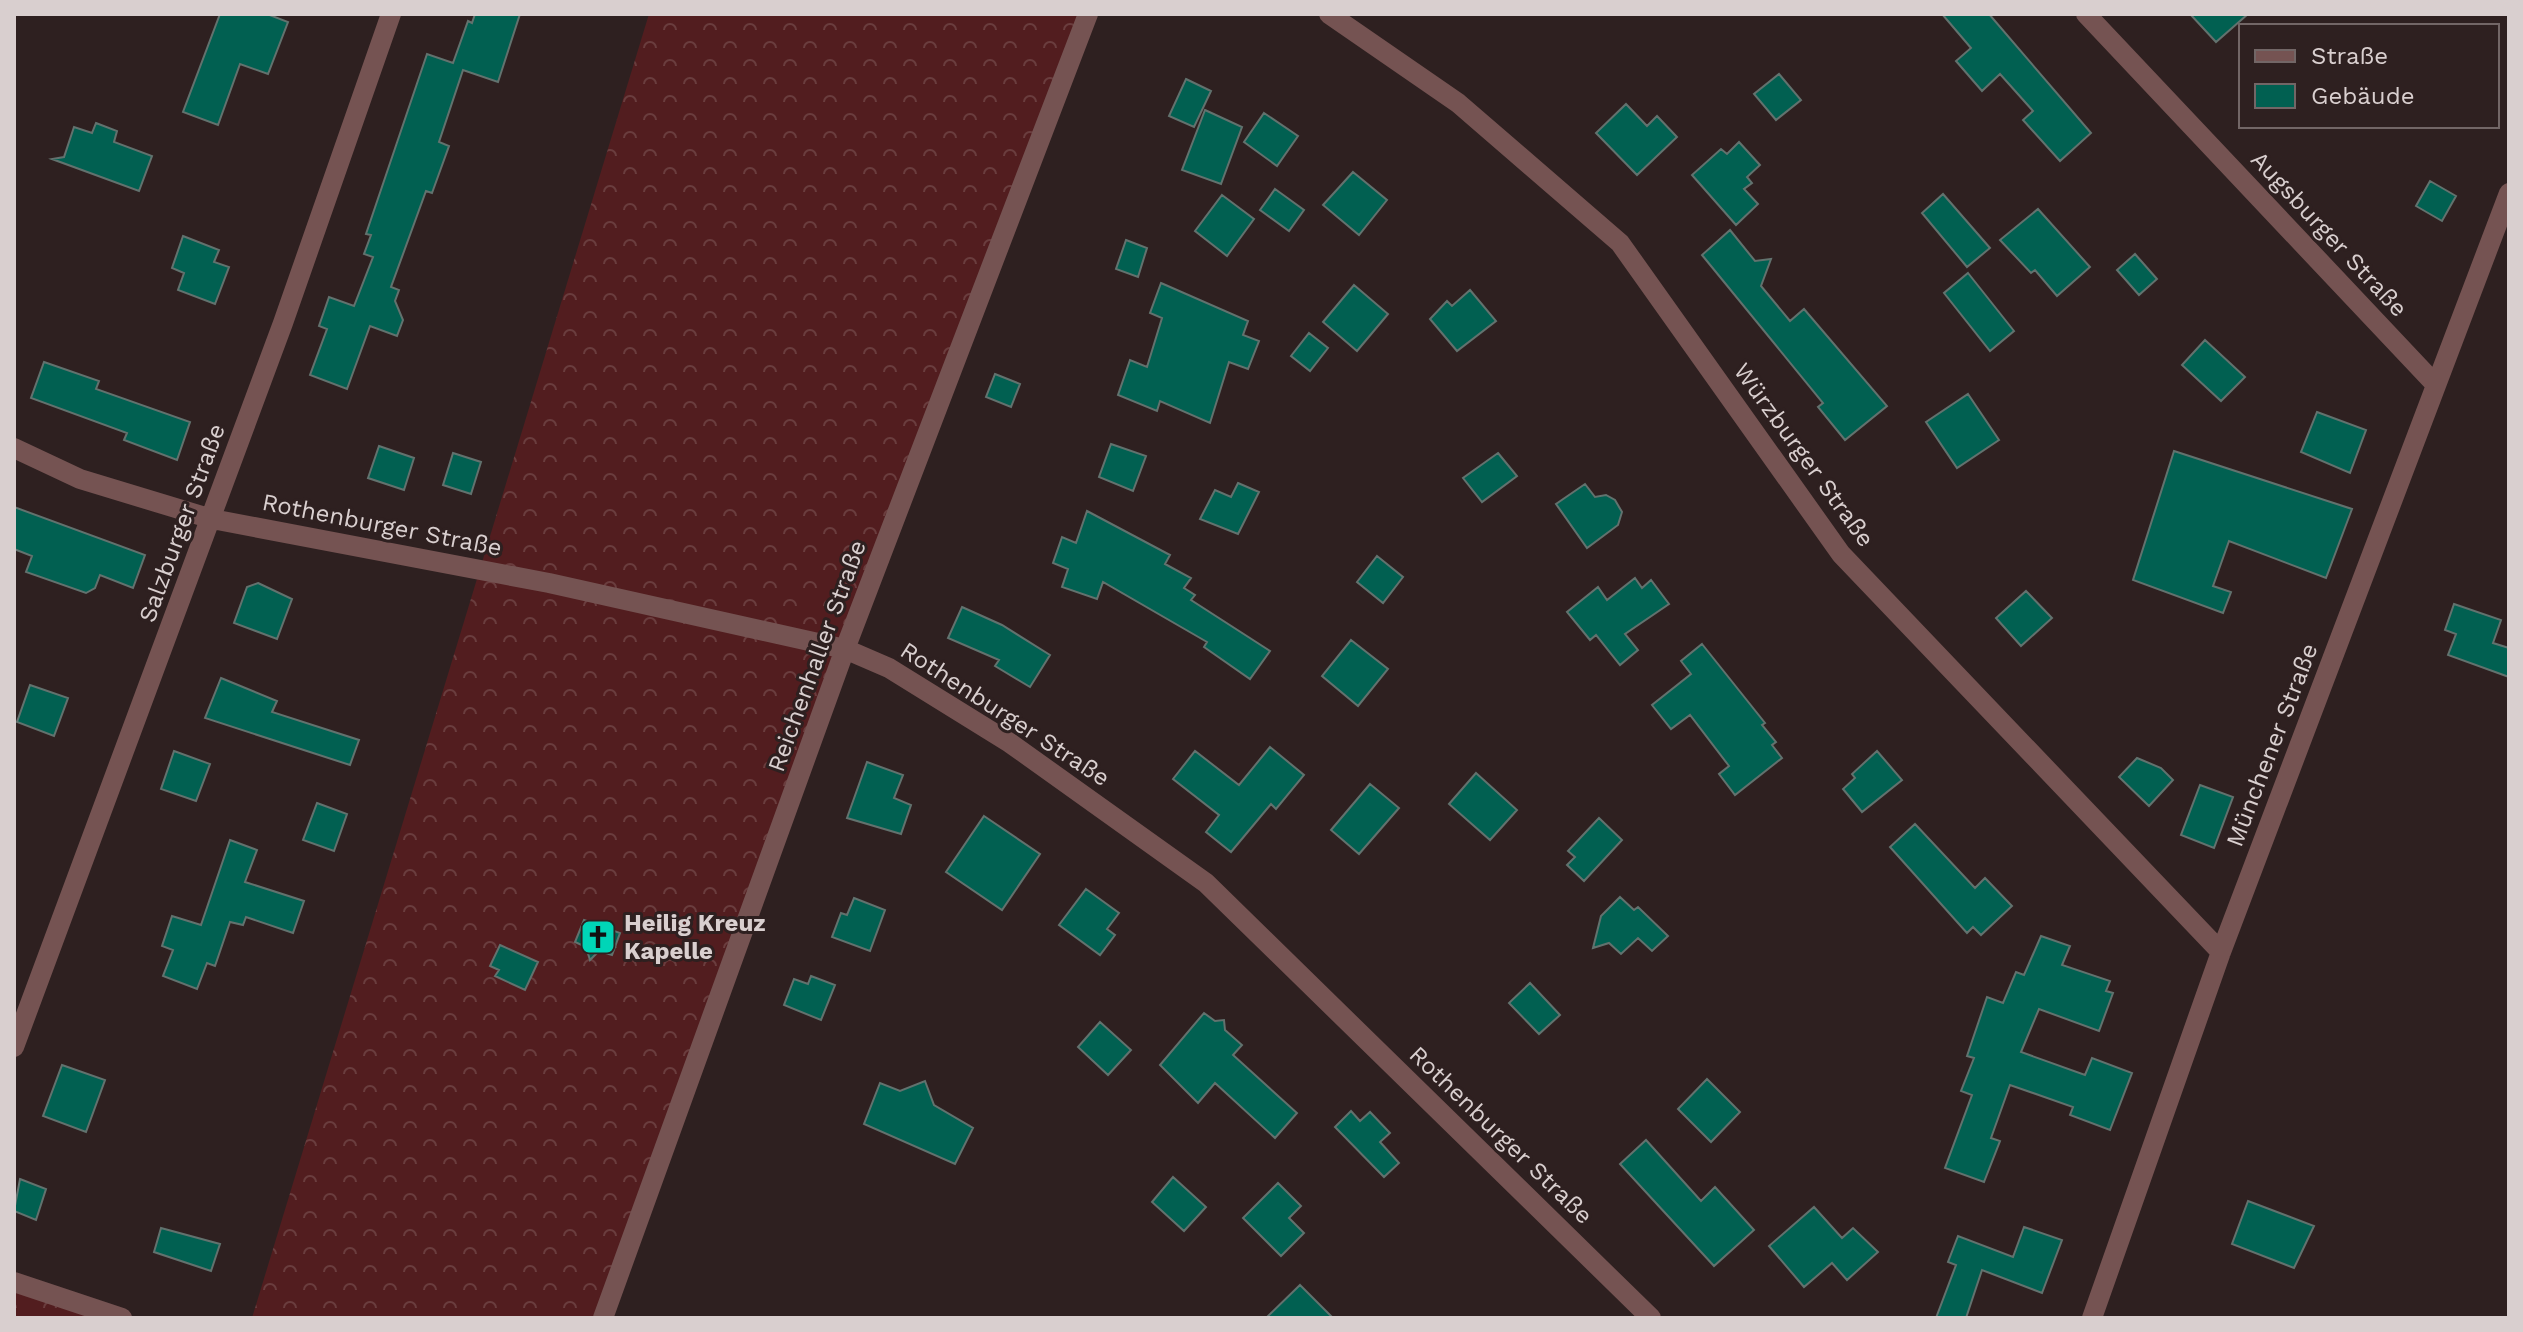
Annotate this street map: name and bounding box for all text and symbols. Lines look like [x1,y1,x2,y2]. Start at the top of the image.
legend [2239,24,2499,128]
text: Straße [2311,42,2388,70]
text: Gebäude [2311,82,2415,110]
street label: Augsburger Straße [2245,145,2413,323]
street label: Würzburger Straße [1728,358,1880,552]
street label: Salzburger Straße [133,420,231,626]
street label: Rothenburger Straße [260,488,504,562]
street label: Reichenhaller Straße [762,536,872,776]
street label: Rothenburger Straße [895,636,1115,792]
street label: Münchener Straße [2220,639,2324,851]
place label: Heilig Kreuz Kapelle [624,909,766,965]
church icon: Heilig Kreuz Kapelle [579,918,617,956]
street label: Rothenburger Straße [1404,1040,1598,1230]

